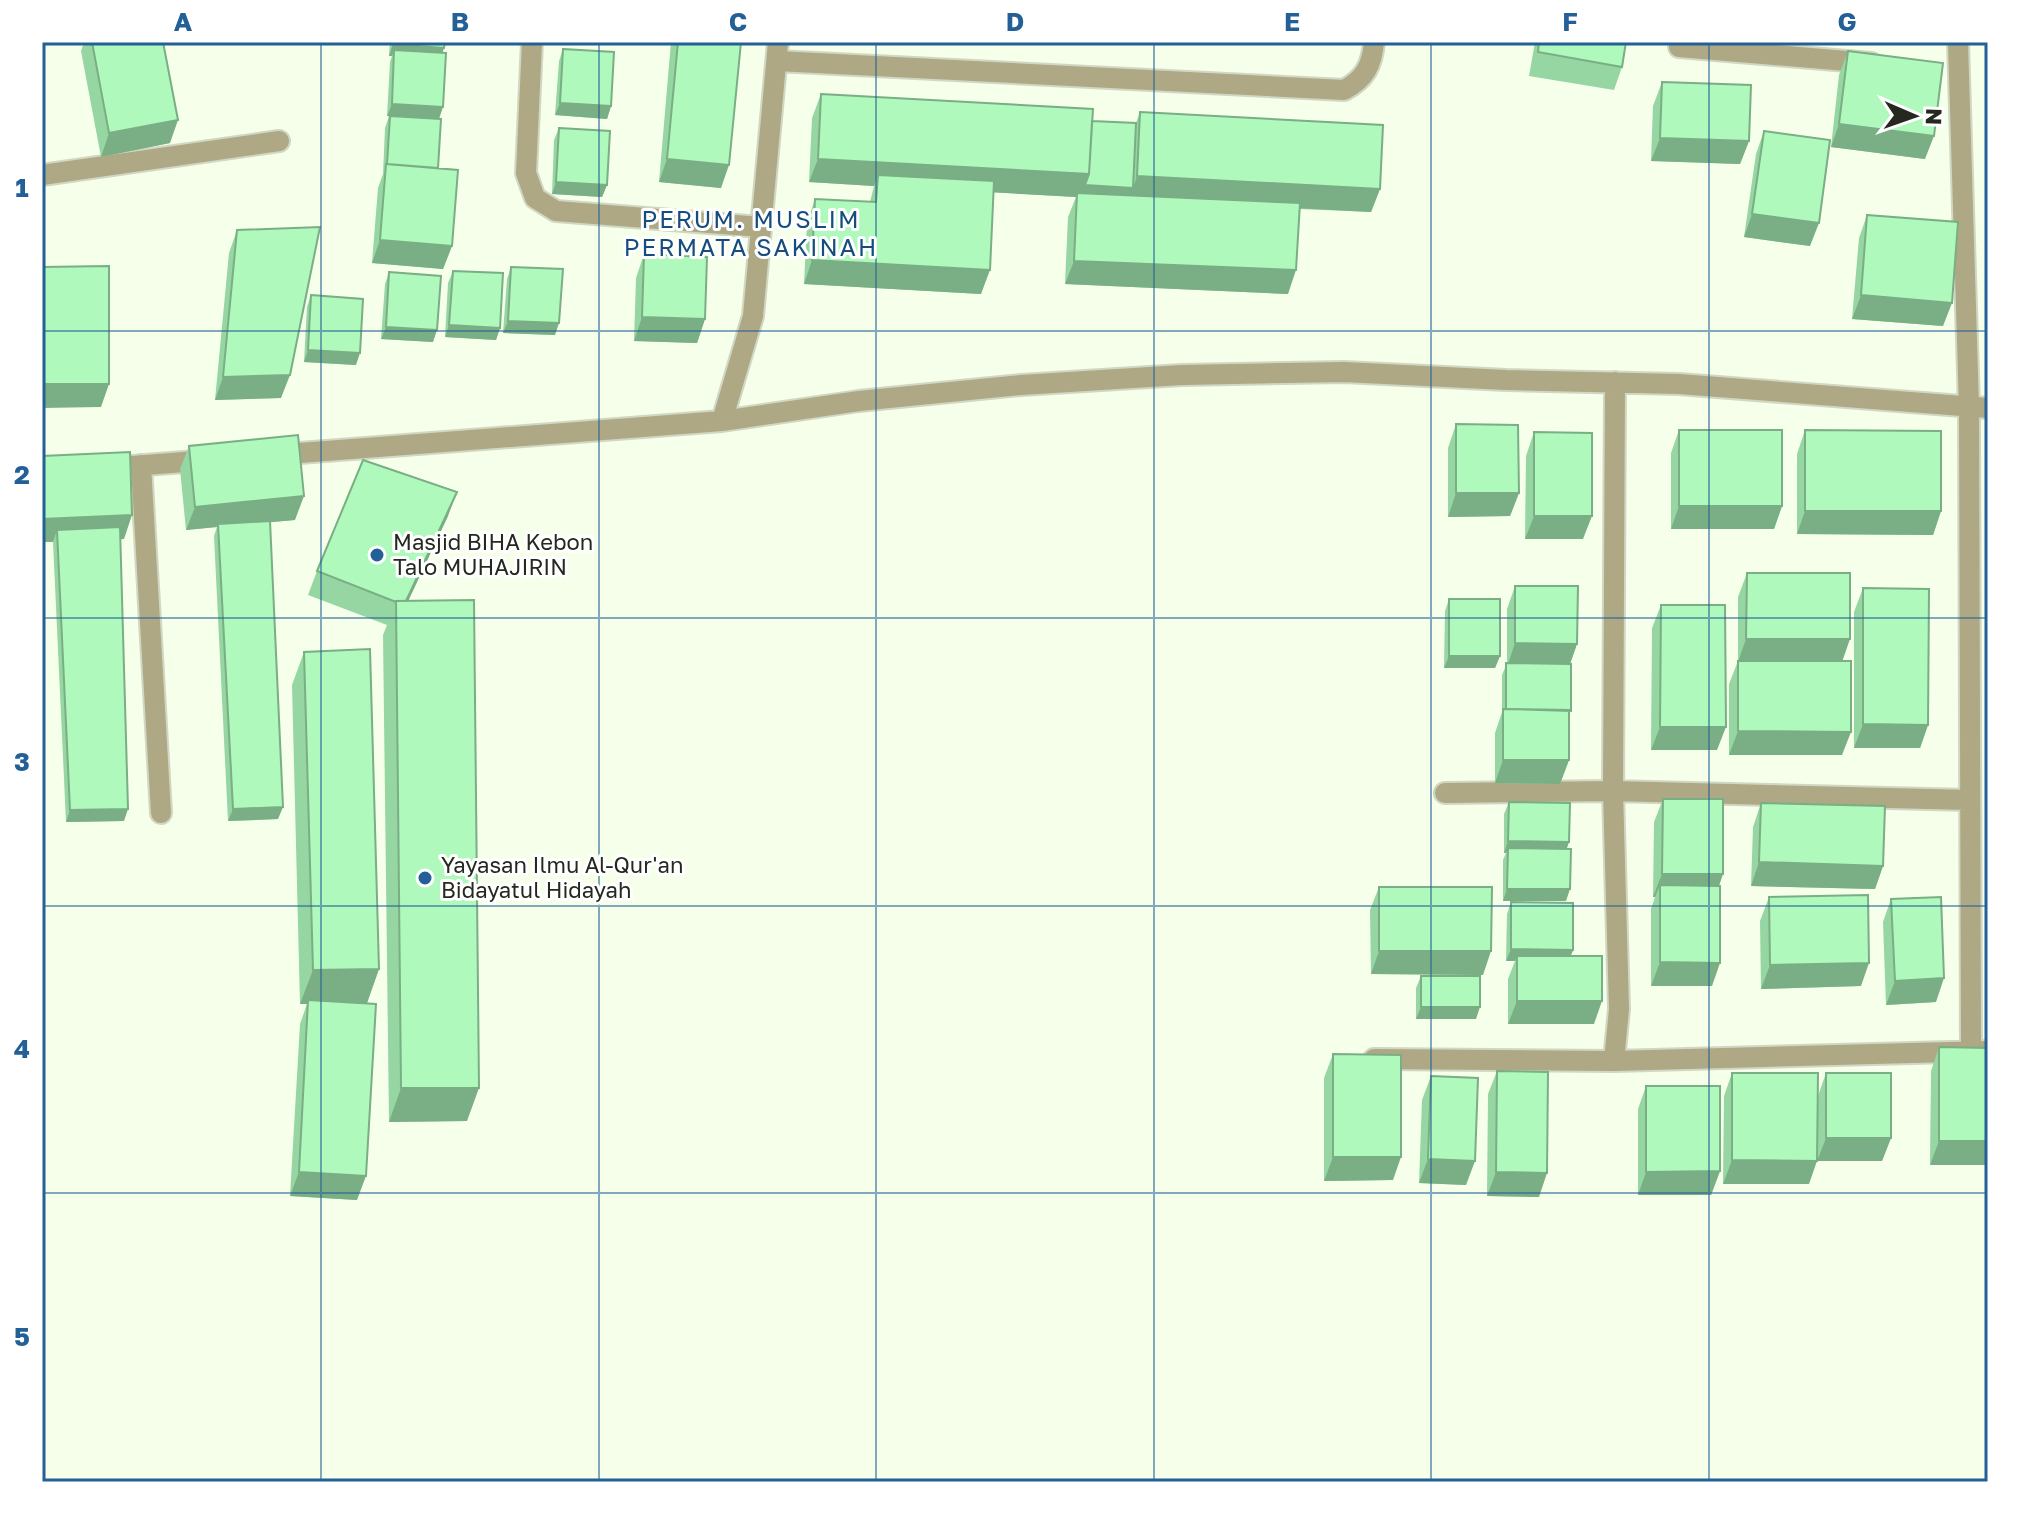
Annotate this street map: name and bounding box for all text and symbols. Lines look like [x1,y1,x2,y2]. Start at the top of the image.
text: A [174,6,193,37]
text: B [451,6,469,37]
text: C [729,6,747,37]
text: D [1006,6,1024,37]
text: E [1284,6,1300,37]
text: F [1562,6,1578,37]
text: G [1837,6,1857,37]
north arrow [1874,76,1954,156]
text: N [1921,108,1948,126]
text: 1 [15,172,29,203]
district label: PERUM. MUSLIM PERMATA SAKINAH [624,204,878,261]
text: 2 [14,459,30,490]
place label: Masjid BIHA Kebon Talo MUHAJIRIN [393,528,593,580]
marker: Masjid BIHA Kebon Talo MUHAJIRIN [368,546,386,564]
text: 3 [14,746,30,777]
place label: Yayasan Ilmu Al-Qur'an Bidayatul Hidayah [441,851,683,903]
marker: Yayasan Ilmu Al-Qur'an Bidayatul Hidayah [416,869,434,887]
text: 4 [14,1033,30,1064]
text: 5 [14,1321,30,1352]

